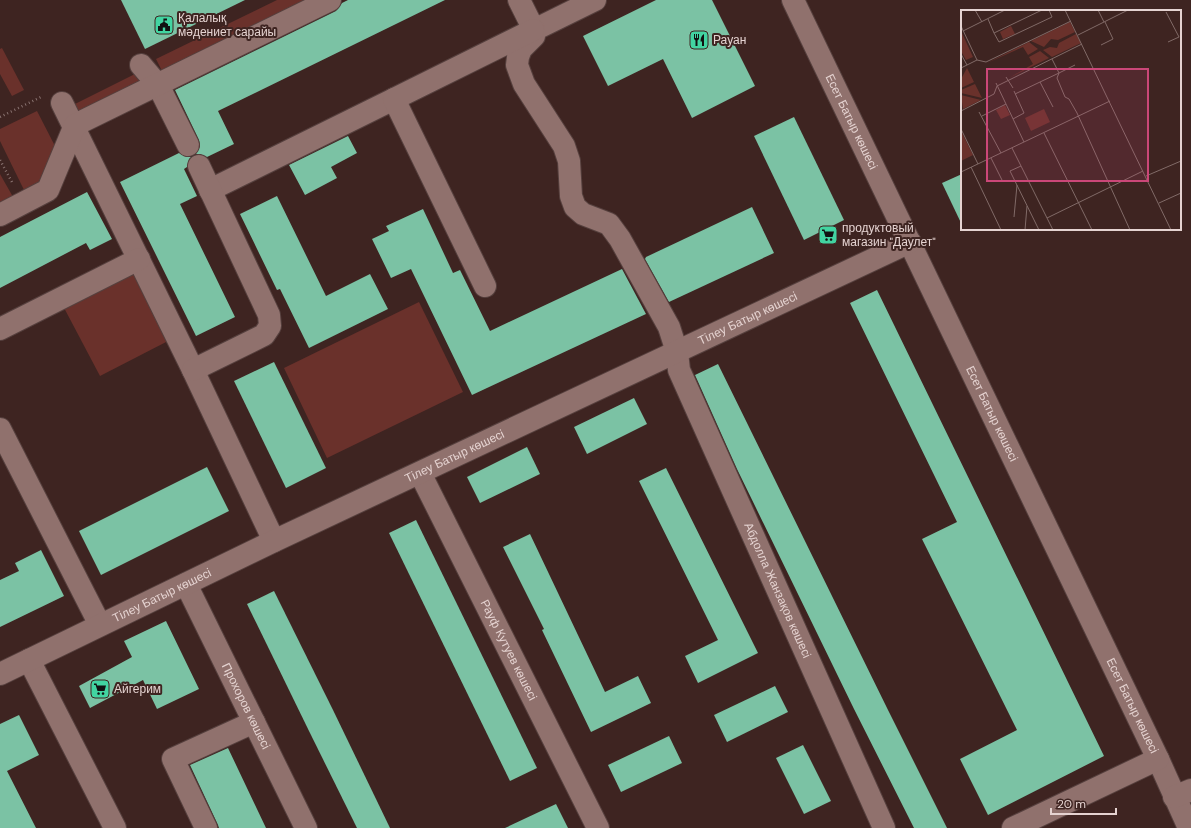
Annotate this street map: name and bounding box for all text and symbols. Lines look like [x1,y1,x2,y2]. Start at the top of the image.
place label: Қалалық мәдениет сарайы [178,10,276,40]
inset map [961,10,1181,230]
public building icon: Қалалық мәдениет сарайы [153,14,175,36]
restaurant icon: Рауан [688,29,710,51]
place label: Рауан [713,32,746,48]
street label: Есет Батыр көшесі [822,71,881,172]
place label: продуктовый магазин "Даулет" [842,220,936,250]
supermarket icon: продуктовый магазин "Даулет" [817,224,839,246]
street label: Тілеу Батыр көшесі [695,288,800,349]
street label: Есет Батыр көшесі [962,363,1022,464]
street label: Тілеу Батыр көшесі [402,426,507,486]
street label: Абдолла Жанзақов көшесі [740,520,815,661]
street label: Тілеу Батыр көшесі [110,565,214,626]
street label: Рауф Кутуев көшесі [477,597,541,703]
street label: Есет Батыр көшесі [1103,655,1162,756]
street label: Прохоров көшесі [218,660,274,752]
supermarket icon: Айгерим [89,678,111,700]
place label: Айгерим [114,681,161,697]
scale bar [1051,790,1116,816]
text: 20 m [1057,796,1086,812]

